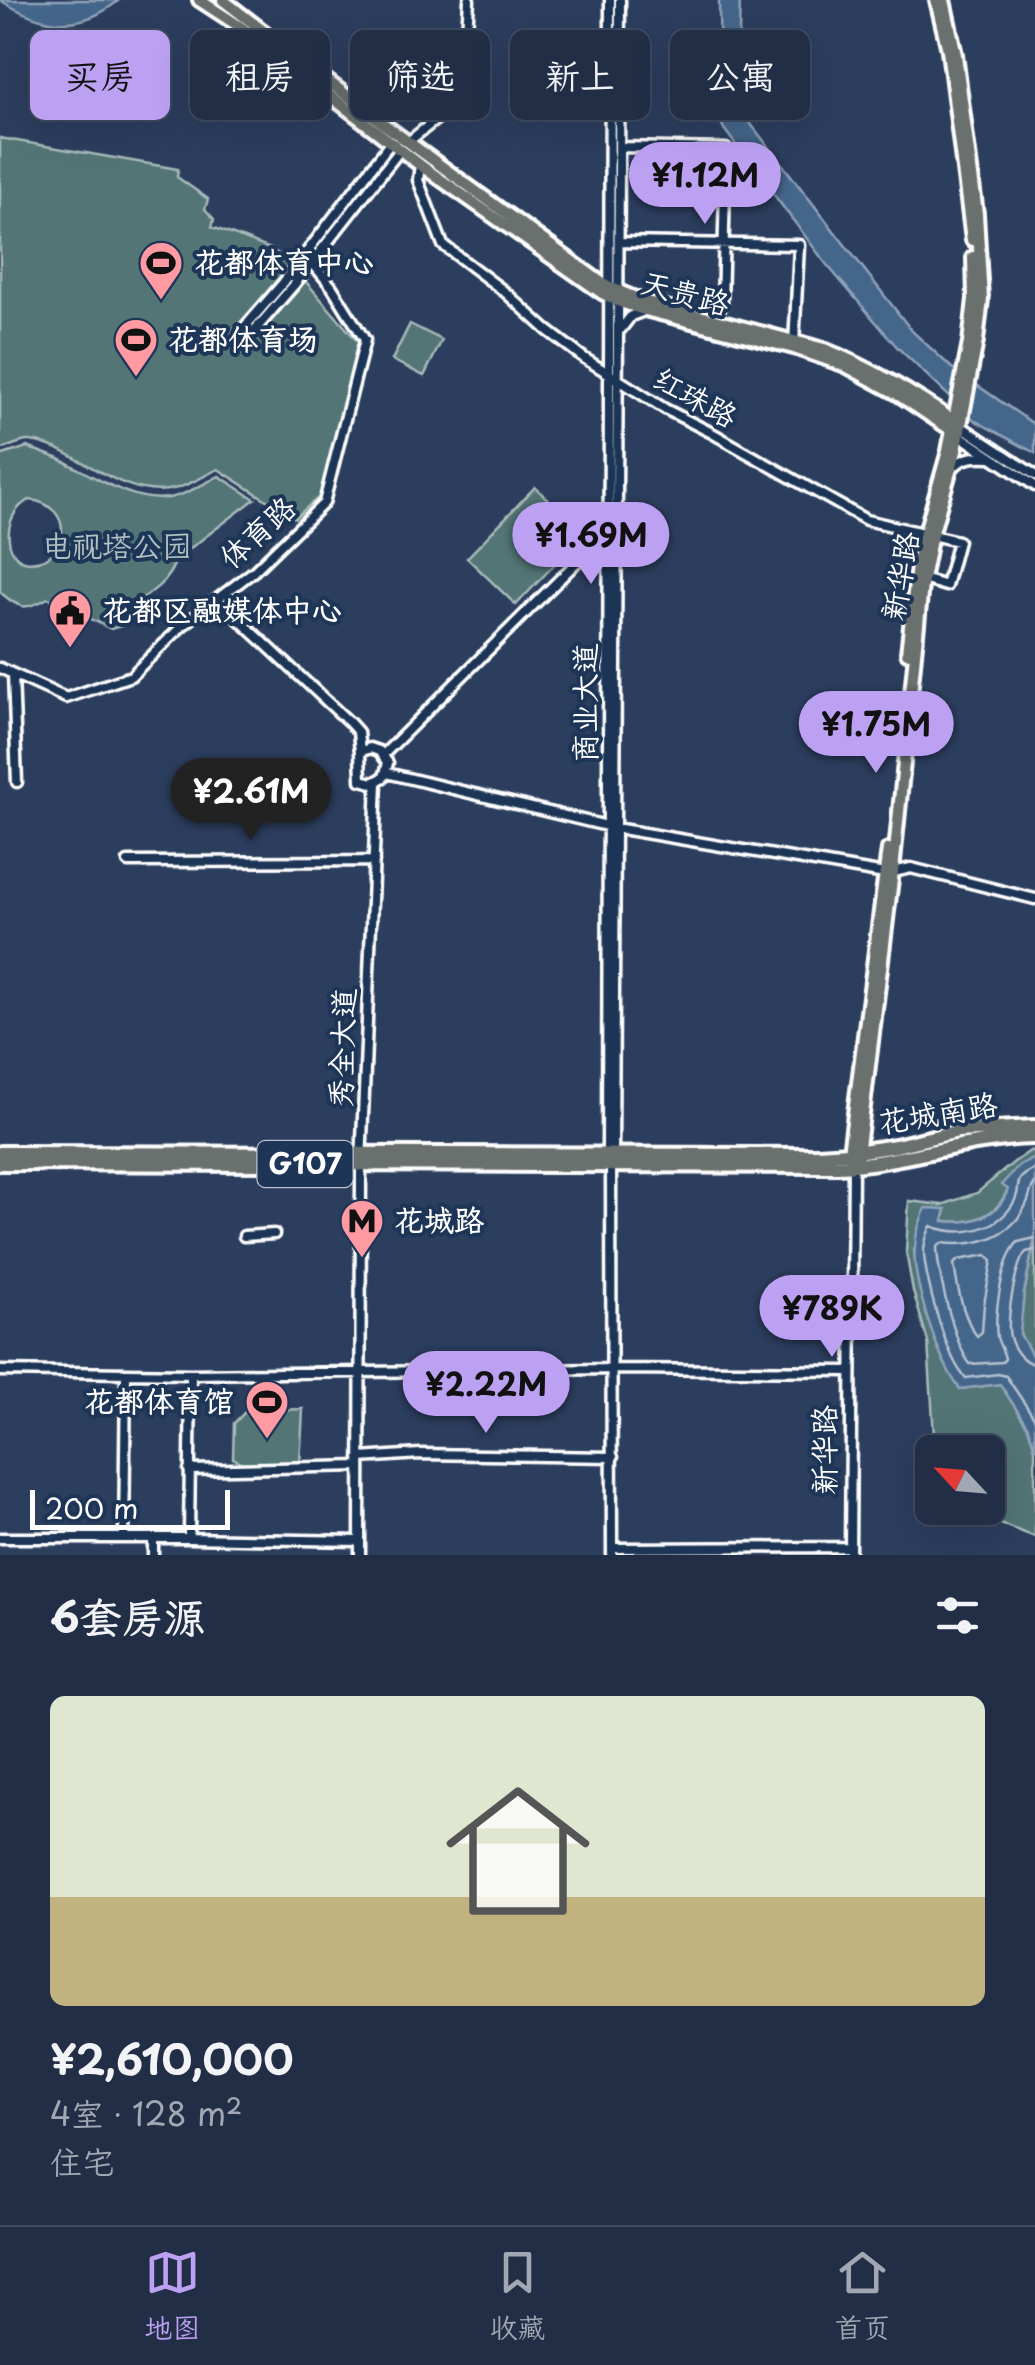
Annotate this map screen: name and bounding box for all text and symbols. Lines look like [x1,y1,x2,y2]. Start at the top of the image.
chip: 买房 [30,30,170,120]
chip: 租房 [190,30,330,120]
chip: 筛选 [350,30,490,120]
chip: 新上 [510,30,650,120]
chip: 公寓 [670,30,810,120]
pin: ¥1.12M [624,142,786,227]
text: ¥1.12M [651,150,759,198]
place label: 花都体育中心 [194,238,374,283]
sports icon: 花都体育中心 [138,240,184,301]
street label: 天贵路 [636,258,735,325]
place label: 花都体育场 [168,315,318,360]
sports icon: 花都体育场 [113,317,159,378]
street label: 红珠路 [646,354,746,437]
street label: 体育路 [208,484,305,578]
pin: ¥1.69M [510,502,672,587]
text: ¥1.69M [534,510,648,558]
park label: 电视塔公园 [42,522,192,567]
street label: 新华路 [869,527,929,624]
place label: 花都区融媒体中心 [102,586,342,631]
public building icon: 花都区融媒体中心 [47,588,93,649]
street label: 商业大道 [561,643,606,763]
pin: ¥1.75M [795,691,957,776]
text: ¥1.75M [821,699,931,747]
pin: ¥2.61M [170,758,332,843]
text: ¥2.61M [192,766,310,814]
street label: 秀全大道 [316,987,365,1109]
street label: 花城南路 [875,1080,1000,1143]
road number: G107 [258,1141,352,1187]
place label: 花城路 [394,1196,484,1241]
metro station icon: 花城路 [339,1198,385,1259]
pin: ¥789K [762,1275,902,1360]
text: ¥789K [781,1283,883,1331]
pin: ¥2.22M [405,1351,567,1436]
text: ¥2.22M [425,1359,547,1407]
place label: 花都体育馆 [84,1377,234,1422]
sports icon: 花都体育馆 [244,1379,290,1440]
street label: 新华路 [800,1405,845,1495]
north arrow [915,1435,1005,1525]
map controls [915,1435,1005,1525]
scale bar [30,1485,230,1530]
text: 200 m [45,1486,138,1529]
text: 6套房源 [50,1584,206,1647]
icon: filters [930,1588,985,1643]
icon: home [428,1761,608,1941]
text: ¥2,610,000 [50,2026,294,2089]
text: 4室 · 128 m² [50,2089,242,2137]
text: 住宅 [50,2137,114,2185]
tab: 地图 [144,2245,201,2348]
tab: 收藏 [489,2245,546,2348]
tab: 首页 [834,2245,891,2348]

